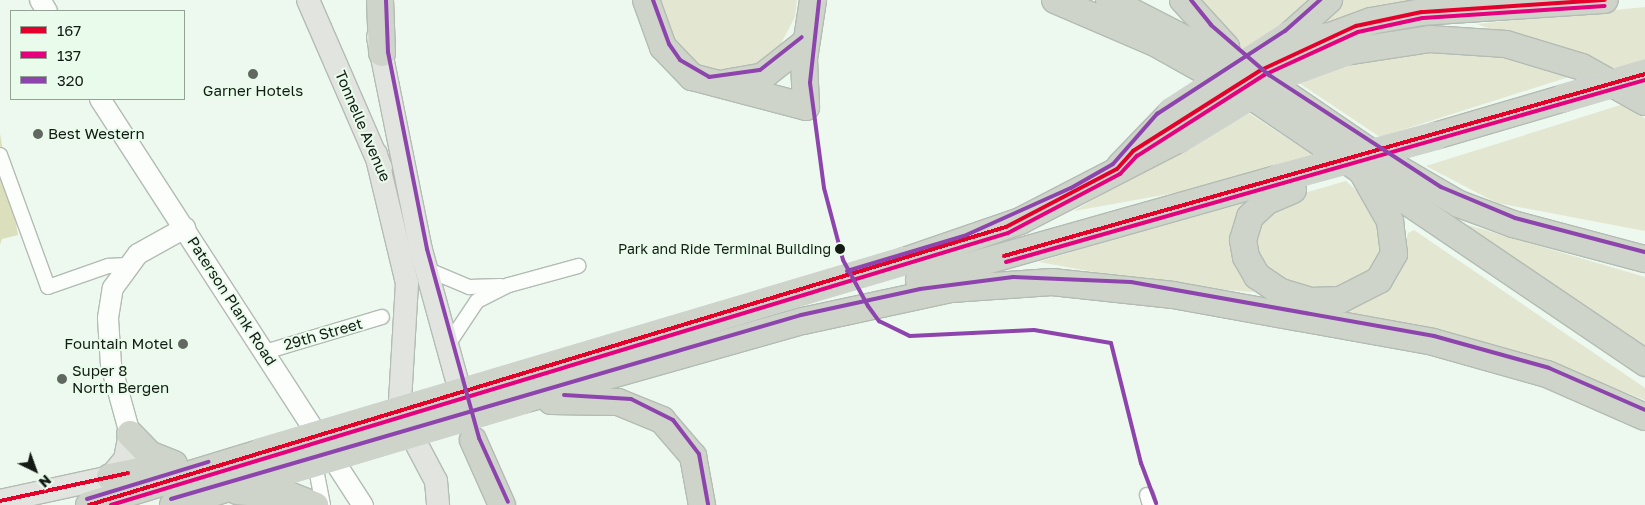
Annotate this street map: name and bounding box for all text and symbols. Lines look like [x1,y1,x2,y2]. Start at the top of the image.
legend [10,10,185,100]
text: 167 [57,21,81,39]
text: 137 [57,46,81,64]
marker: Garner Hotels [247,68,259,80]
street label: Tonnelle Avenue [331,68,395,184]
text: 320 [57,71,84,89]
place label: Garner Hotels [203,82,303,100]
place label: Best Western [48,125,145,143]
marker: Best Western [32,128,44,140]
street label: Paterson Plank Road [184,233,280,369]
place label: Park and Ride Terminal Building [618,241,831,257]
marker: Park and Ride Terminal Building [835,244,845,254]
street label: 29th Street [282,314,364,354]
place label: Fountain Motel [64,335,173,353]
marker: Fountain Motel [177,338,189,350]
place label: Super 8 North Bergen [72,361,169,396]
marker: Super 8 North Bergen [56,373,68,385]
north arrow [10,445,60,495]
text: N [36,472,55,491]

